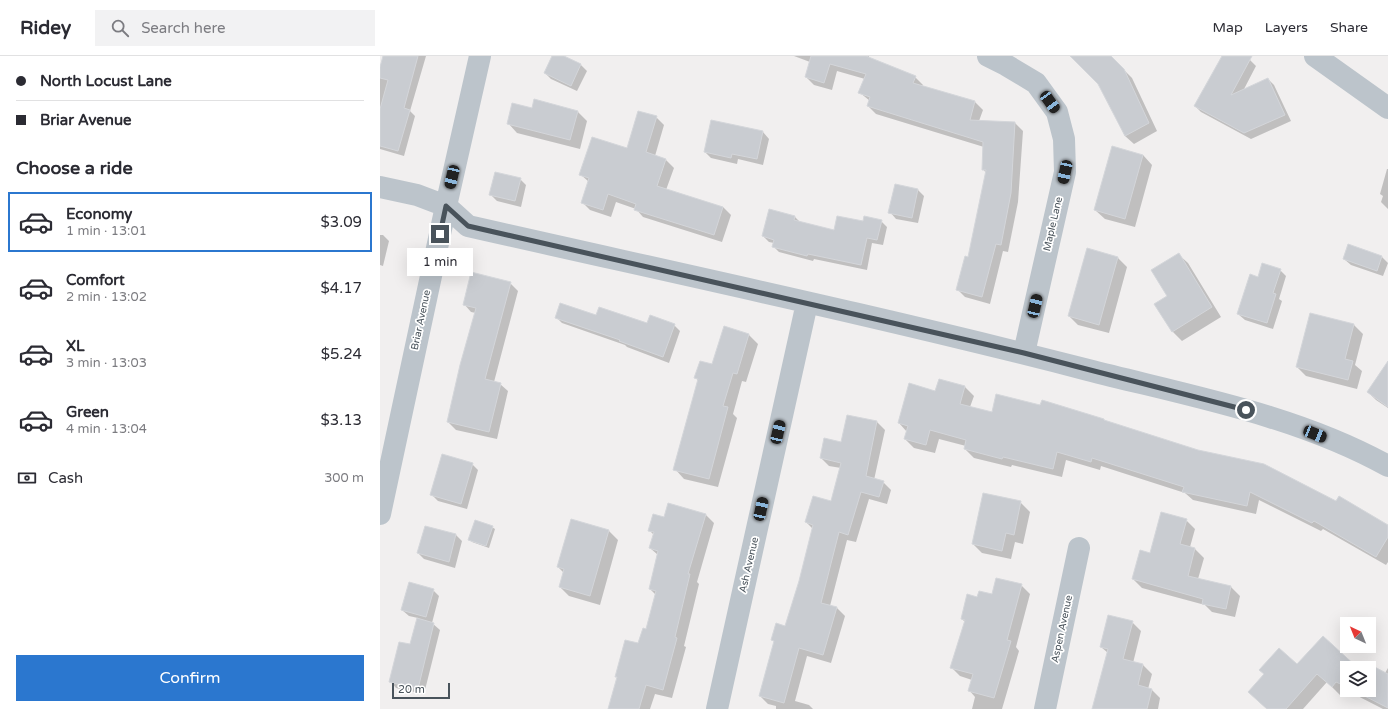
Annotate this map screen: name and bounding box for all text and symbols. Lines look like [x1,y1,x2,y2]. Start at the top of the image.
search box [95,10,375,46]
text: Ridey [20,17,71,39]
icon: search [109,17,131,39]
text: Search here [141,19,225,37]
text: Map [1213,19,1243,36]
text: Layers [1265,19,1308,36]
text: Share [1330,19,1368,36]
text: North Locust Lane [40,72,172,90]
car [1038,89,1062,115]
text: Briar Avenue [40,111,132,129]
text: Choose a ride [16,157,133,179]
car [1057,159,1073,185]
car [443,164,461,190]
street label: Maple Lane [1041,195,1065,252]
icon: car [18,204,54,240]
text: Economy [66,205,132,223]
text: $3.09 [321,213,362,231]
text: 1 min · 13:01 [66,223,147,239]
route end [431,225,449,243]
callout: 1 min [407,248,473,276]
text: 1 min [423,254,457,270]
icon: car [18,270,54,306]
text: Comfort [66,271,125,289]
text: $4.17 [321,279,362,297]
text: 2 min · 13:02 [66,289,147,305]
street label: Briar Avenue [409,289,433,351]
car [1026,293,1044,319]
icon: car [18,336,54,372]
text: XL [66,337,85,355]
text: $5.24 [321,345,362,363]
text: 3 min · 13:03 [66,355,147,371]
route start [1237,401,1255,419]
icon: car [18,402,54,438]
text: Green [66,403,109,421]
text: $3.13 [321,411,362,429]
car [769,419,787,445]
text: 4 min · 13:04 [66,421,147,437]
car [1302,424,1328,444]
icon: cash [16,467,38,489]
text: Cash [48,469,83,487]
text: 300 m [324,470,364,486]
car [753,496,769,522]
street label: Ash Avenue [737,536,761,594]
street label: Aspen Avenue [1049,594,1075,664]
north arrow [1340,617,1376,653]
map controls [1340,617,1376,697]
button: Confirm [16,655,364,701]
button: layers [1340,661,1376,697]
scale bar [392,681,450,700]
text: 20 m [398,683,425,696]

